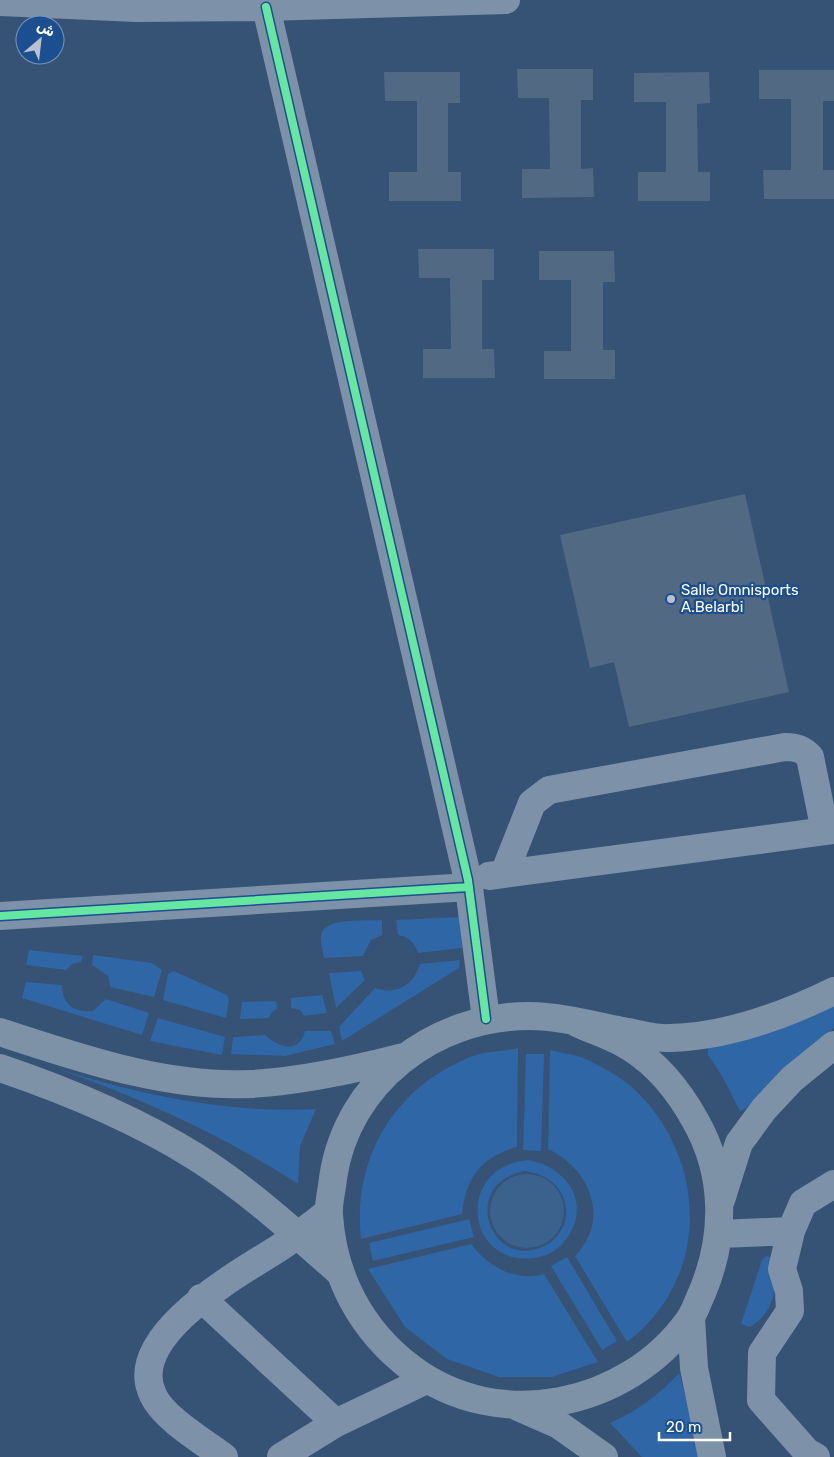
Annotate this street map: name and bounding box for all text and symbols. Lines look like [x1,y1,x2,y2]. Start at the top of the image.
north arrow [15,15,65,65]
text: ش [34,17,58,41]
place label: Salle Omnisports A.Belarbi [681,581,799,616]
marker: Salle Omnisports A.Belarbi [665,593,677,605]
scale bar [659,1410,730,1442]
text: 20 m [666,1418,701,1436]

